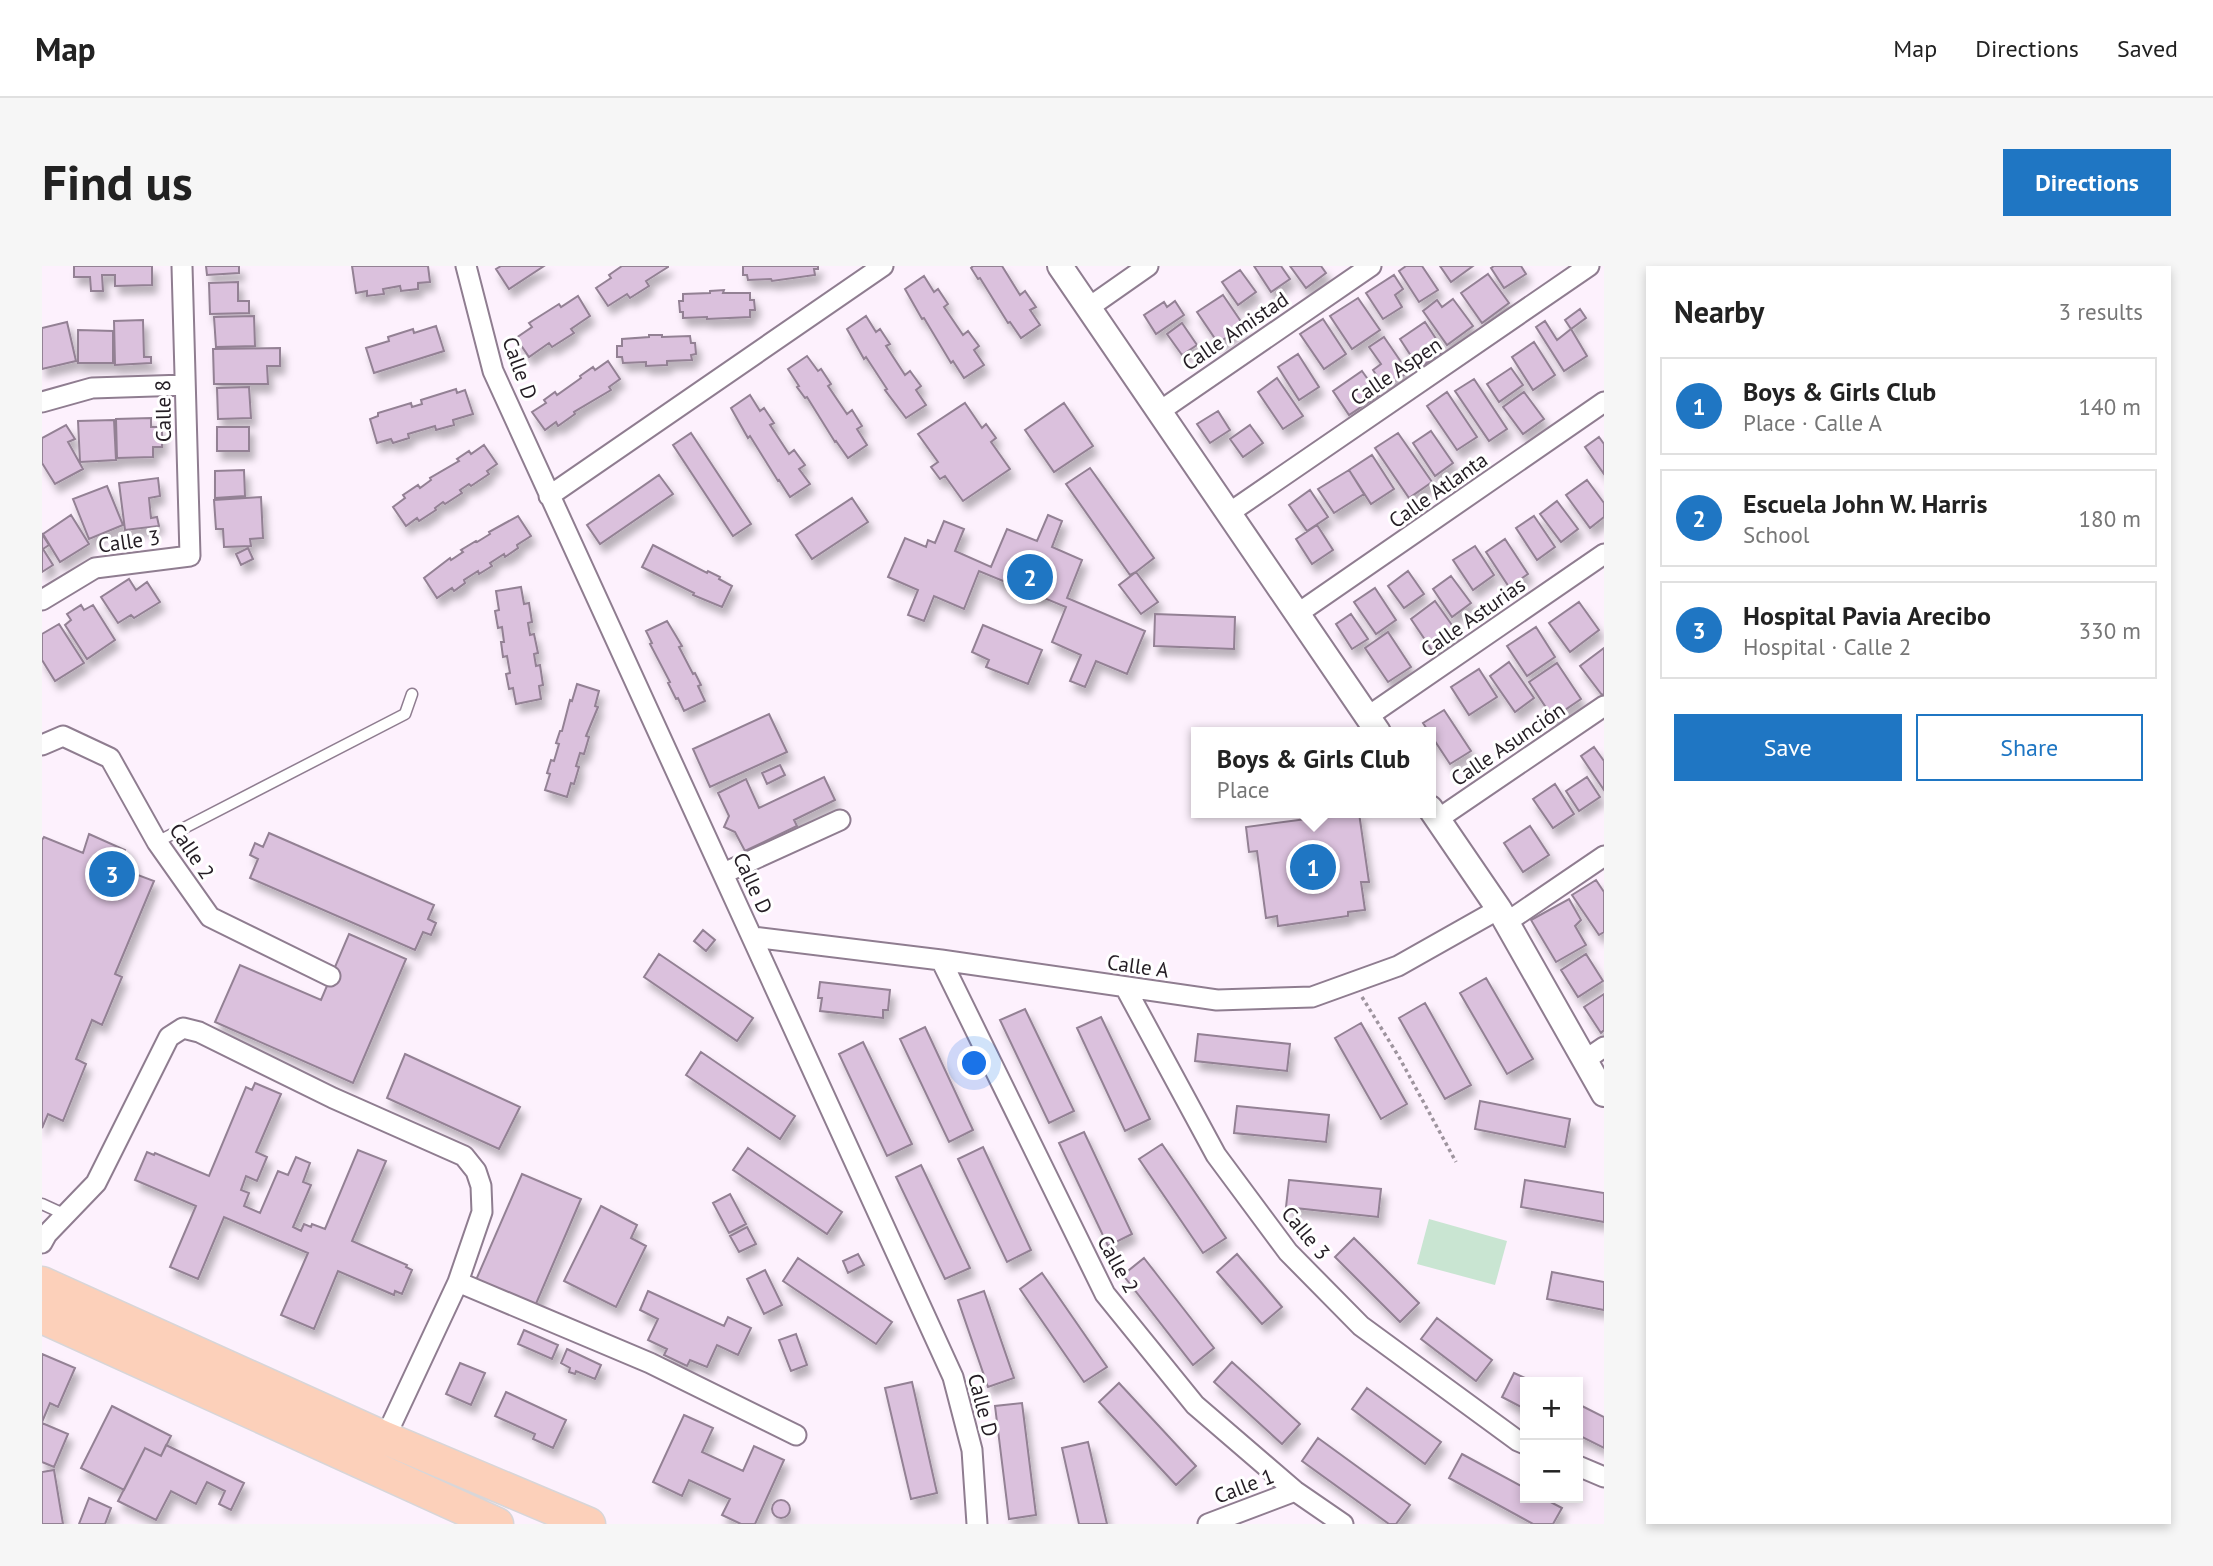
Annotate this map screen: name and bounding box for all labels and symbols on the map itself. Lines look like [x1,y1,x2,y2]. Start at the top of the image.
street label: Calle Amistad [1177,286,1293,376]
street label: Calle Aspen [1345,331,1447,411]
street label: Calle D [496,333,544,403]
street label: Calle 8 [149,380,177,442]
street label: Calle Atlanta [1383,446,1493,534]
street label: Calle 3 [96,523,162,559]
pin: 2 [1007,551,1053,603]
street label: Calle Asturias [1415,571,1531,663]
street label: Calle Asunción [1446,696,1570,792]
street label: Calle 2 [163,818,221,884]
pin: 1 [1290,841,1336,893]
pin: 3 [89,848,135,900]
street label: Calle D [727,848,779,918]
street label: Calle A [1105,948,1171,984]
your location [957,1046,991,1080]
street label: Calle 3 [1276,1201,1336,1265]
street label: Calle 2 [1091,1230,1145,1298]
street label: Calle D [962,1370,1004,1440]
street label: Calle 1 [1210,1462,1278,1510]

